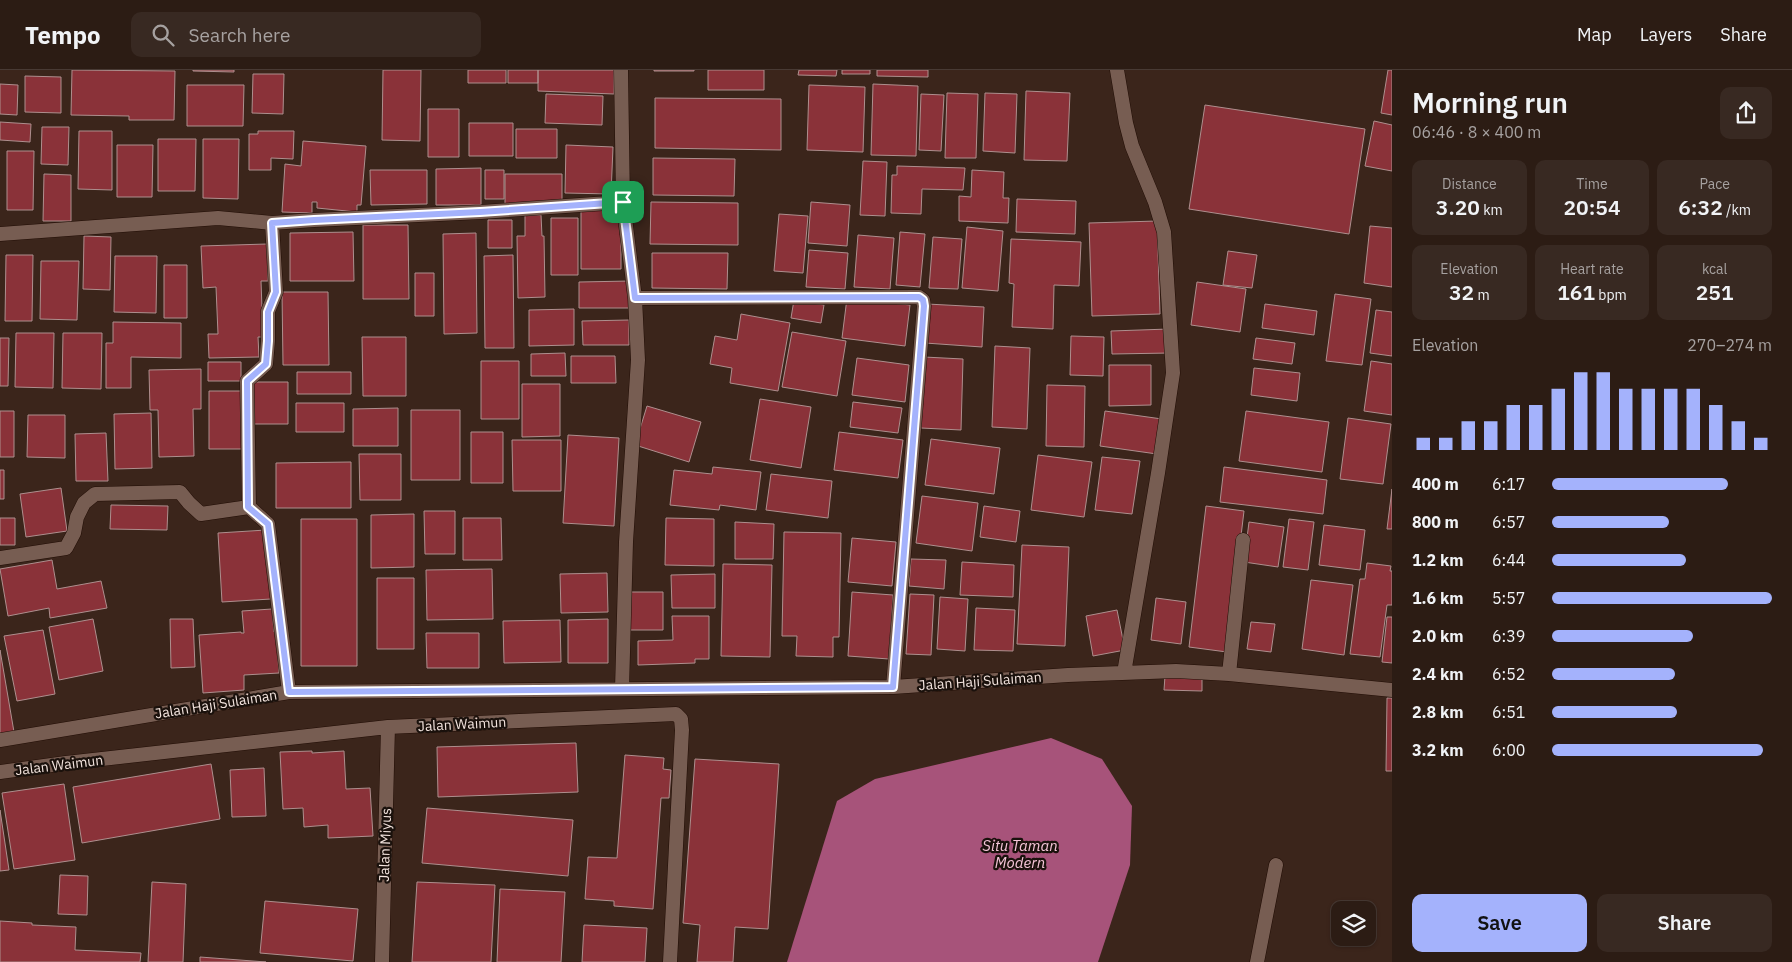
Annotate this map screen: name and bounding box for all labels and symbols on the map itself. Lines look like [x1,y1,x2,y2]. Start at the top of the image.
pin [602,181,644,223]
street label: Jalan Haji Sulaiman [918,668,1042,694]
street label: Jalan Haji Sulaiman [154,685,278,723]
street label: Jalan Waimun [417,713,507,735]
street label: Jalan Waimun [14,751,104,779]
street label: Jalan Miyus [375,808,395,882]
water label: Situ Taman Modern [982,836,1058,872]

